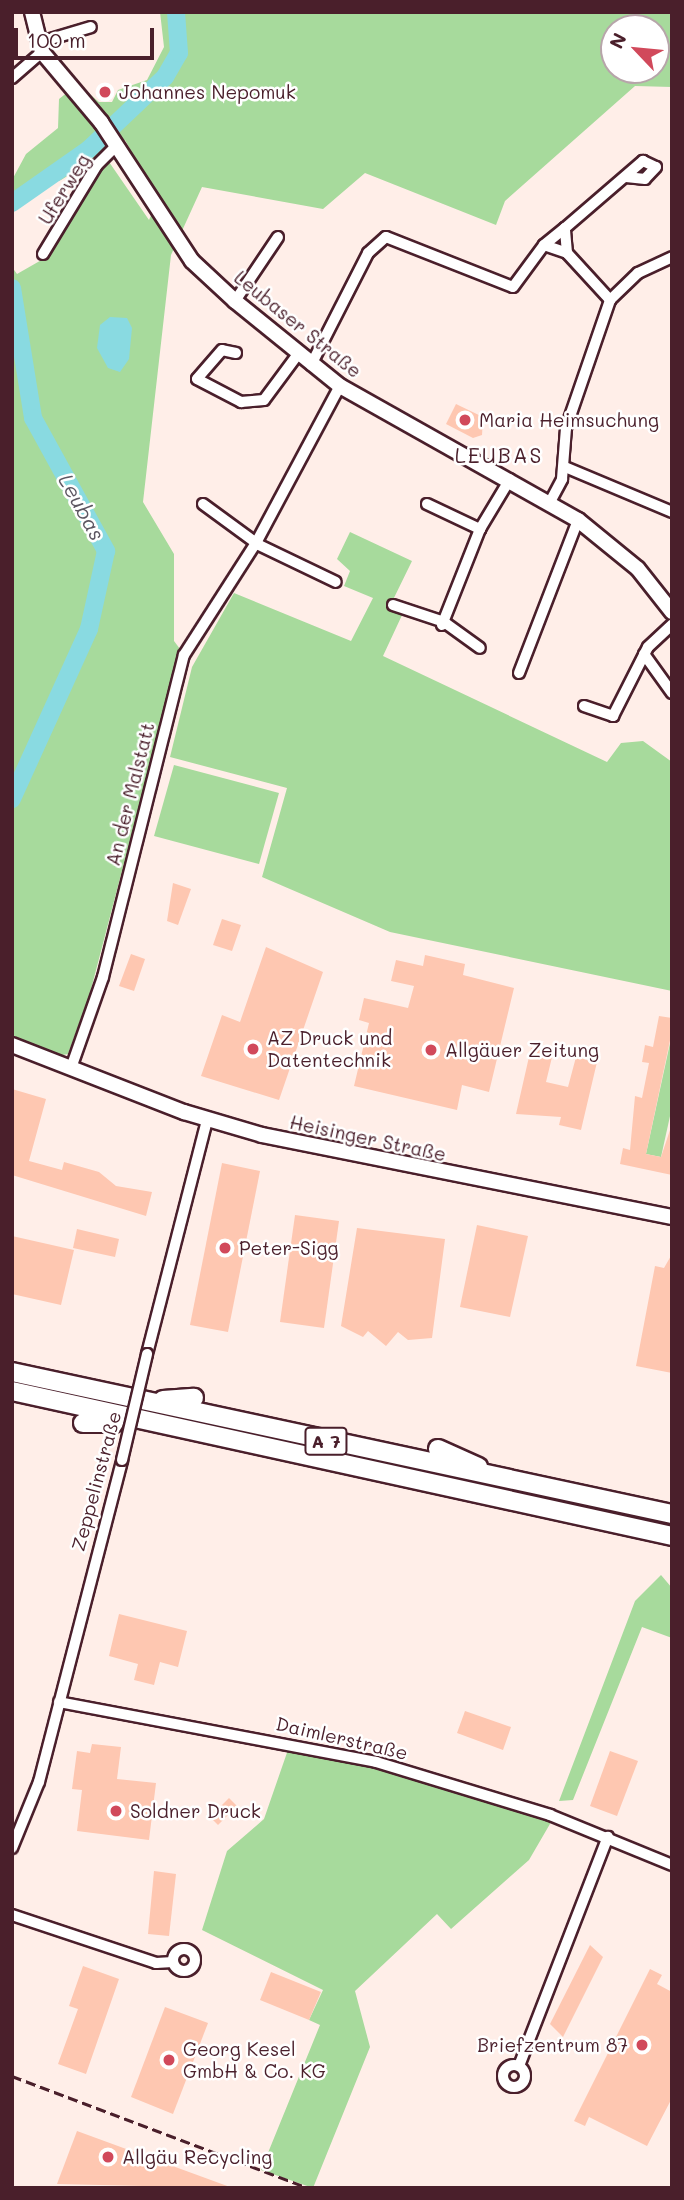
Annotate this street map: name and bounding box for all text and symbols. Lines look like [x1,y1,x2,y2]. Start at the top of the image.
scale bar [18,14,158,58]
north arrow [600,14,670,84]
text: 100 m [27,26,86,53]
text: N [603,28,632,52]
place label: Johannes Nepomuk [119,81,296,103]
marker: Johannes Nepomuk [97,84,113,100]
street label: Uferweg [33,150,95,228]
street label: Leubaser Straße [230,266,366,382]
place label: Maria Heimsuchung [479,409,659,431]
marker: Maria Heimsuchung [457,412,473,428]
district label: LEUBAS [456,442,542,468]
water label: Leubas [53,469,111,545]
street label: An der Malstatt [101,720,159,868]
place label: AZ Druck und Datentechnik [267,1027,392,1071]
place label: Allgäuer Zeitung [445,1039,599,1061]
marker: AZ Druck und Datentechnik [245,1041,261,1057]
marker: Allgäuer Zeitung [423,1042,439,1058]
street label: Heisinger Straße [288,1110,448,1166]
place label: Peter-Sigg [239,1237,339,1259]
marker: Peter-Sigg [217,1240,233,1256]
street label: Zeppelinstraße [66,1409,126,1553]
road number: A 7 [303,1426,349,1456]
street label: Daimlerstraße [274,1712,410,1764]
place label: Soldner Druck [130,1800,261,1822]
marker: Soldner Druck [108,1803,124,1819]
place label: Briefzentrum 87 [477,2034,628,2056]
marker: Briefzentrum 87 [634,2037,650,2053]
place label: Georg Kesel GmbH & Co. KG [183,2038,326,2082]
marker: Georg Kesel GmbH & Co. KG [161,2052,177,2068]
place label: Allgäu Recycling [122,2146,272,2168]
marker: Allgäu Recycling [100,2149,116,2165]

